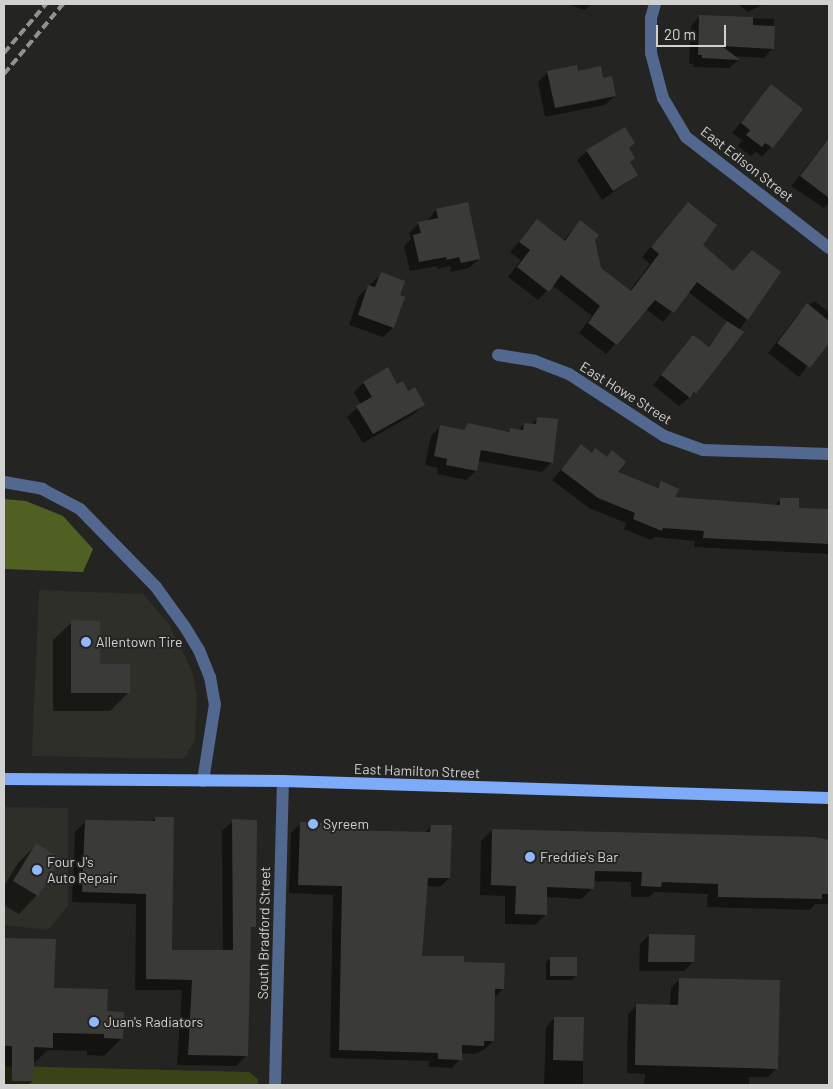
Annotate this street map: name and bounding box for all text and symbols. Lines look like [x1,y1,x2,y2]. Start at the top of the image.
scale bar [658,15,728,47]
text: 20 m [664,25,696,43]
street label: East Edison Street [697,123,797,205]
street label: East Howe Street [577,358,675,428]
place label: Allentown Tire [96,634,182,650]
marker: Allentown Tire [80,636,92,648]
street label: East Hamilton Street [354,760,480,782]
place label: Syreem [323,816,369,832]
marker: Syreem [307,818,319,830]
place label: Freddie's Bar [540,849,618,865]
marker: Freddie's Bar [524,851,536,863]
place label: Four J's Auto Repair [47,854,118,886]
marker: Four J's Auto Repair [31,864,43,876]
street label: South Bradford Street [254,866,274,1000]
place label: Juan's Radiators [104,1014,203,1030]
marker: Juan's Radiators [88,1016,100,1028]

